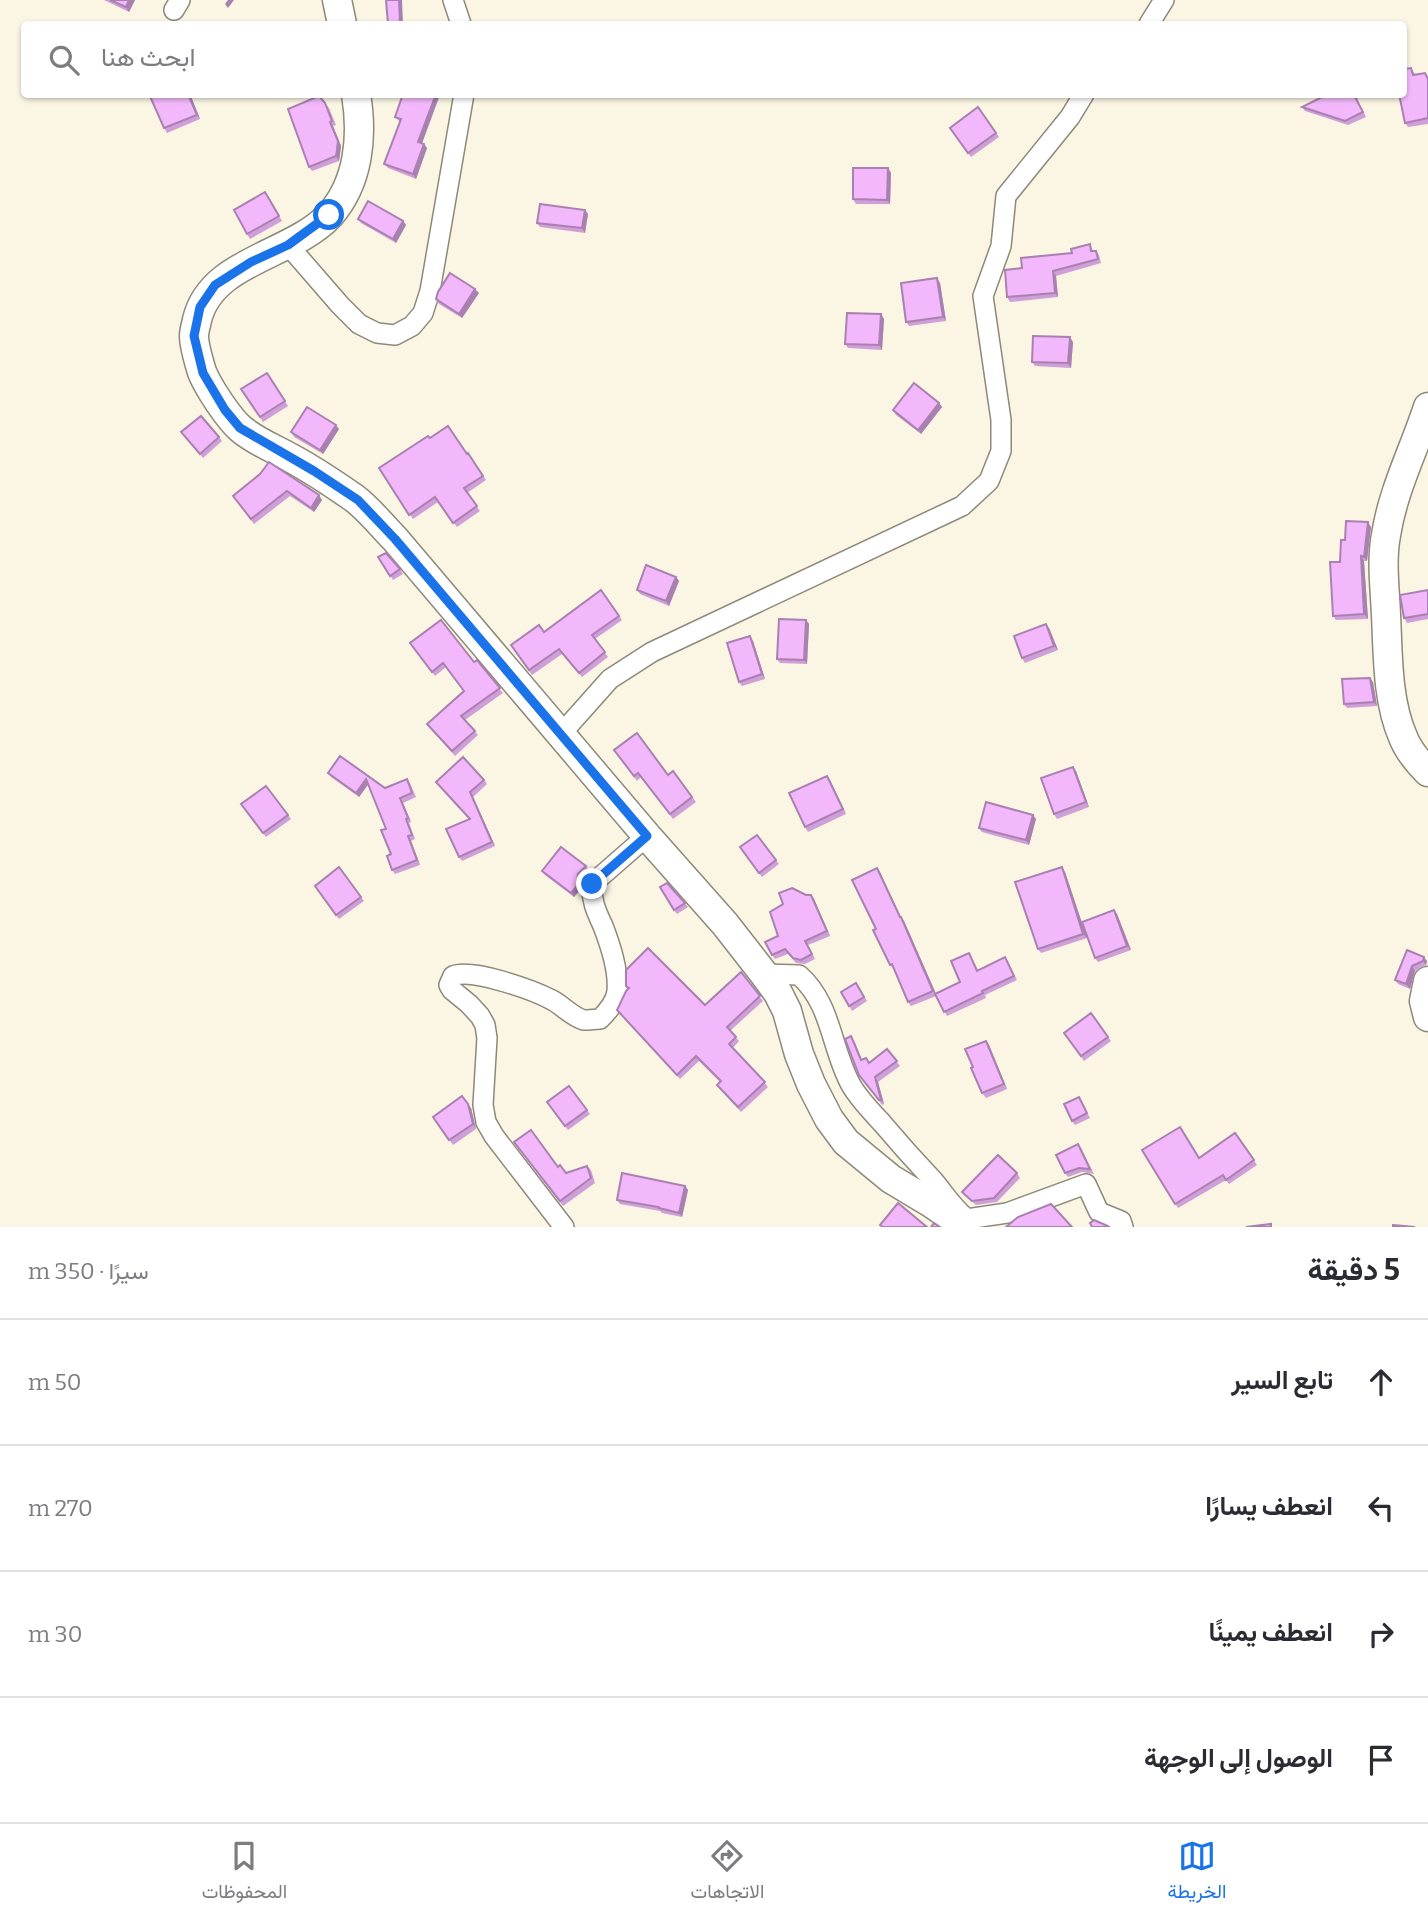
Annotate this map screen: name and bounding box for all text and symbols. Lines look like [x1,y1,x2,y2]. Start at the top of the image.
search box [21,21,1407,98]
icon: search [45,41,83,79]
text: ابحث هنا [101,42,195,73]
route start [313,199,344,230]
route end [576,868,607,899]
text: 5 دقيقة [1307,1252,1400,1288]
text: سيرًا · 350 m [28,1257,149,1285]
icon: ahead [1362,1363,1400,1401]
text: تابع السير [1231,1365,1333,1396]
text: 50 m [28,1368,82,1396]
icon: left [1362,1489,1400,1527]
text: انعطف يسارًا [1205,1491,1333,1522]
text: 270 m [28,1494,93,1522]
icon: right [1362,1615,1400,1653]
text: انعطف يمينًا [1208,1617,1333,1648]
text: 30 m [28,1620,82,1648]
icon: arrive [1362,1741,1400,1779]
text: الوصول إلى الوجهة [1144,1743,1333,1774]
tab: المحفوظات [202,1837,287,1908]
tab: الاتجاهات [691,1837,764,1908]
tab: الخريطة [1168,1837,1226,1908]

